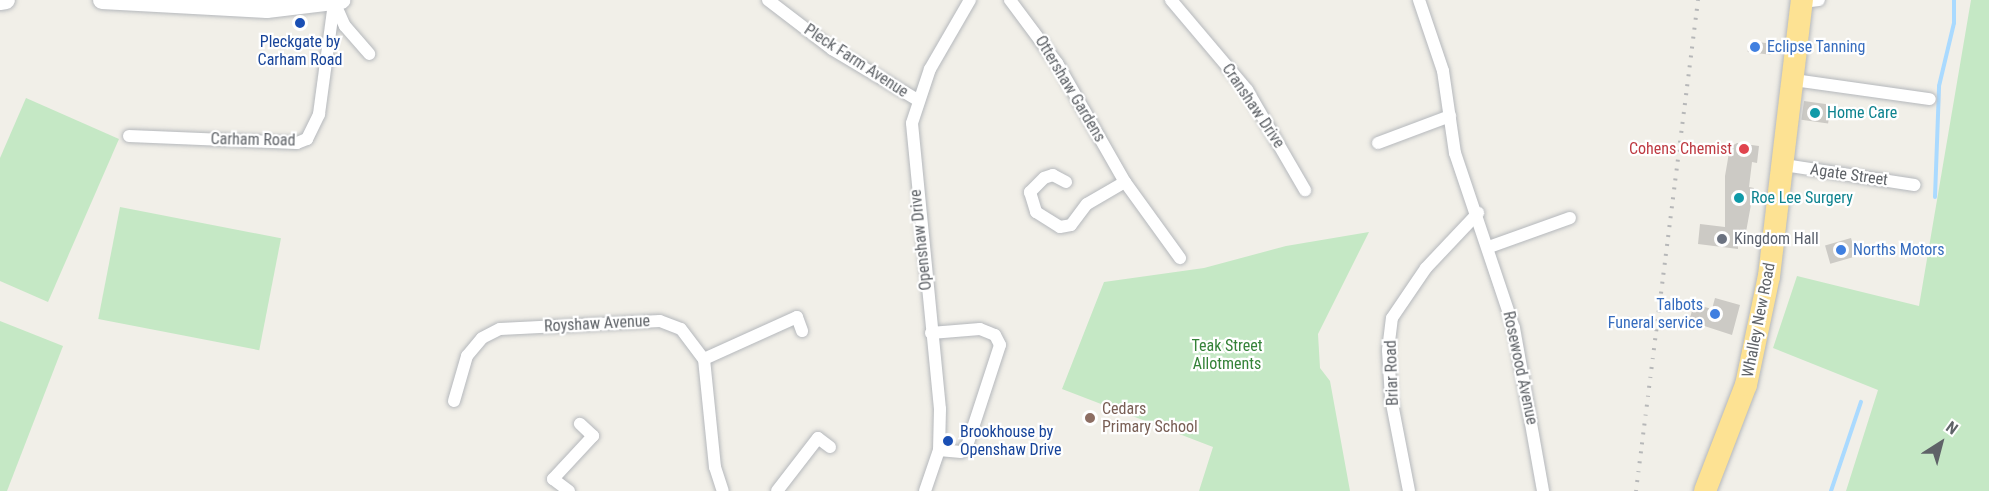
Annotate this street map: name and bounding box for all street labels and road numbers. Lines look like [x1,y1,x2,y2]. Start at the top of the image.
street label: Pleck Farm Avenue [800,20,912,102]
street label: Ottershaw Gardens [1031,32,1109,146]
street label: Cranshaw Drive [1218,60,1288,152]
street label: Carham Road [210,130,296,150]
street label: Agate Street [1809,160,1889,190]
street label: Openshaw Drive [906,189,936,291]
street label: Whalley New Road [1738,261,1780,379]
street label: Rosewood Avenue [1499,310,1541,426]
street label: Royshaw Avenue [544,312,650,336]
street label: Briar Road [1381,340,1403,406]

